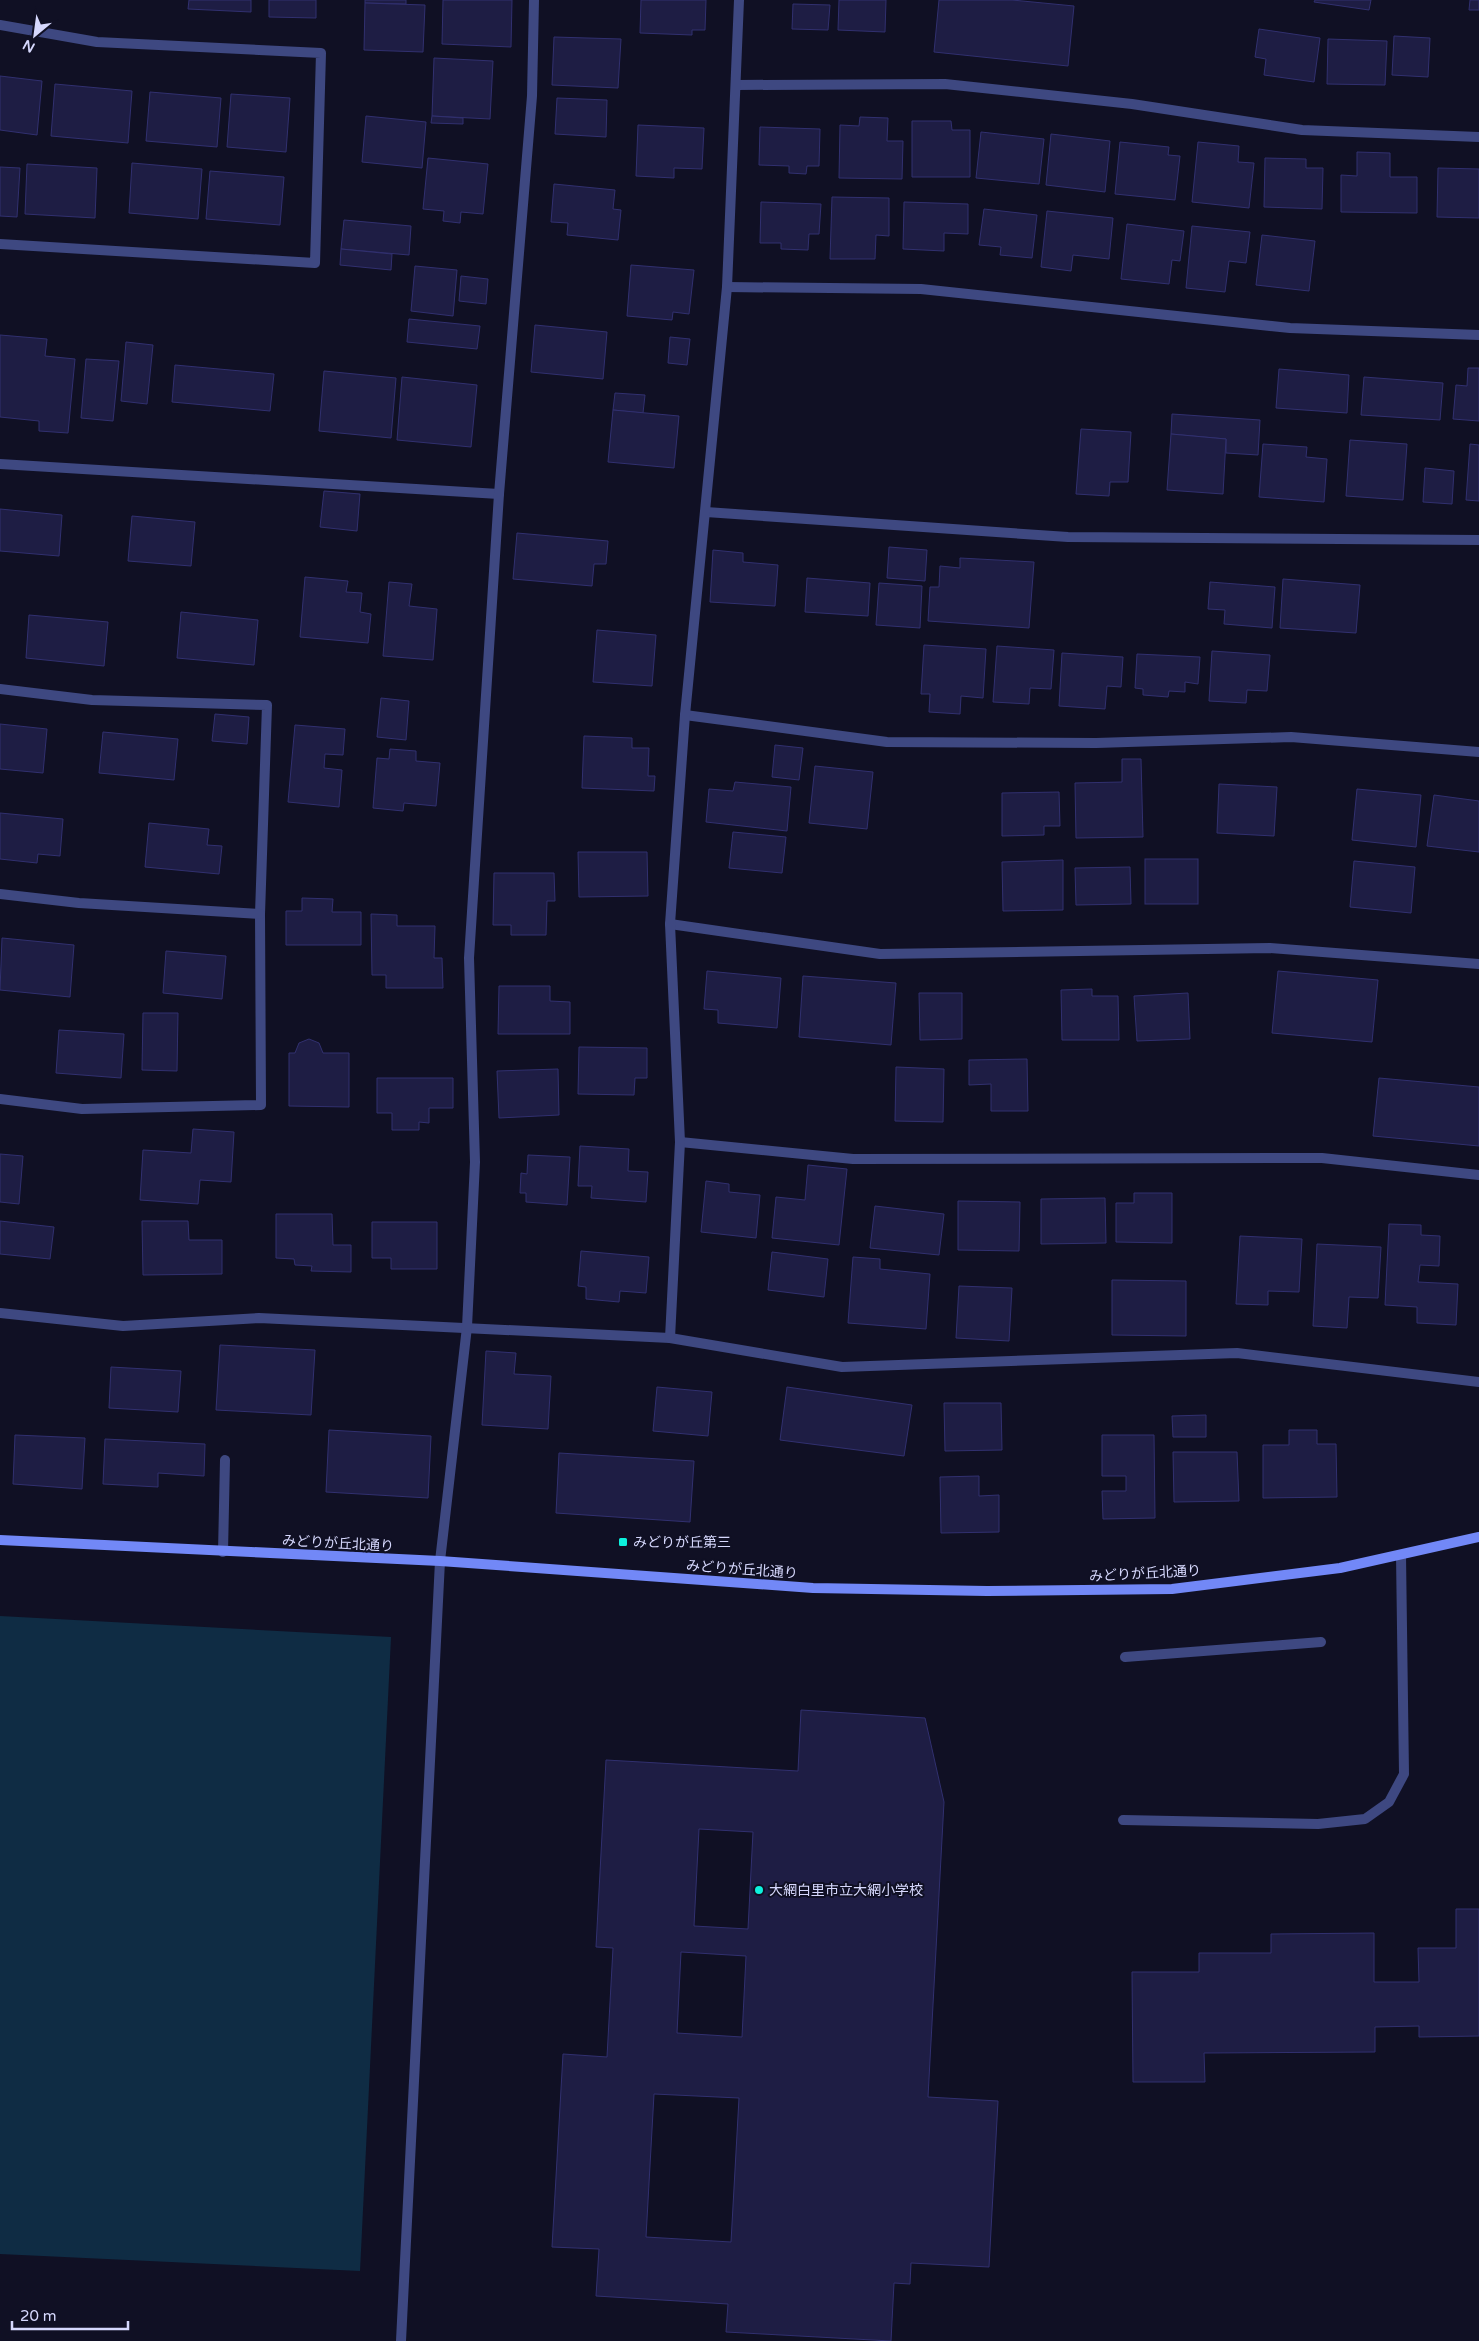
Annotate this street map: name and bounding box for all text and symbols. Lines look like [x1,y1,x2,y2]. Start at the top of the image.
north arrow [10,10,60,60]
text: N [20,36,38,56]
street label: みどりが丘北通り [282,1532,394,1555]
place label: みどりが丘第三 [633,1534,731,1551]
marker: みどりが丘第三 [617,1536,629,1548]
street label: みどりが丘北通り [686,1557,798,1582]
street label: みどりが丘北通り [1089,1562,1201,1585]
place label: 大網白里市立大網小学校 [769,1882,923,1899]
marker: 大網白里市立大網小学校 [753,1884,765,1896]
scale bar [12,2298,129,2330]
text: 20 m [20,2307,57,2325]

